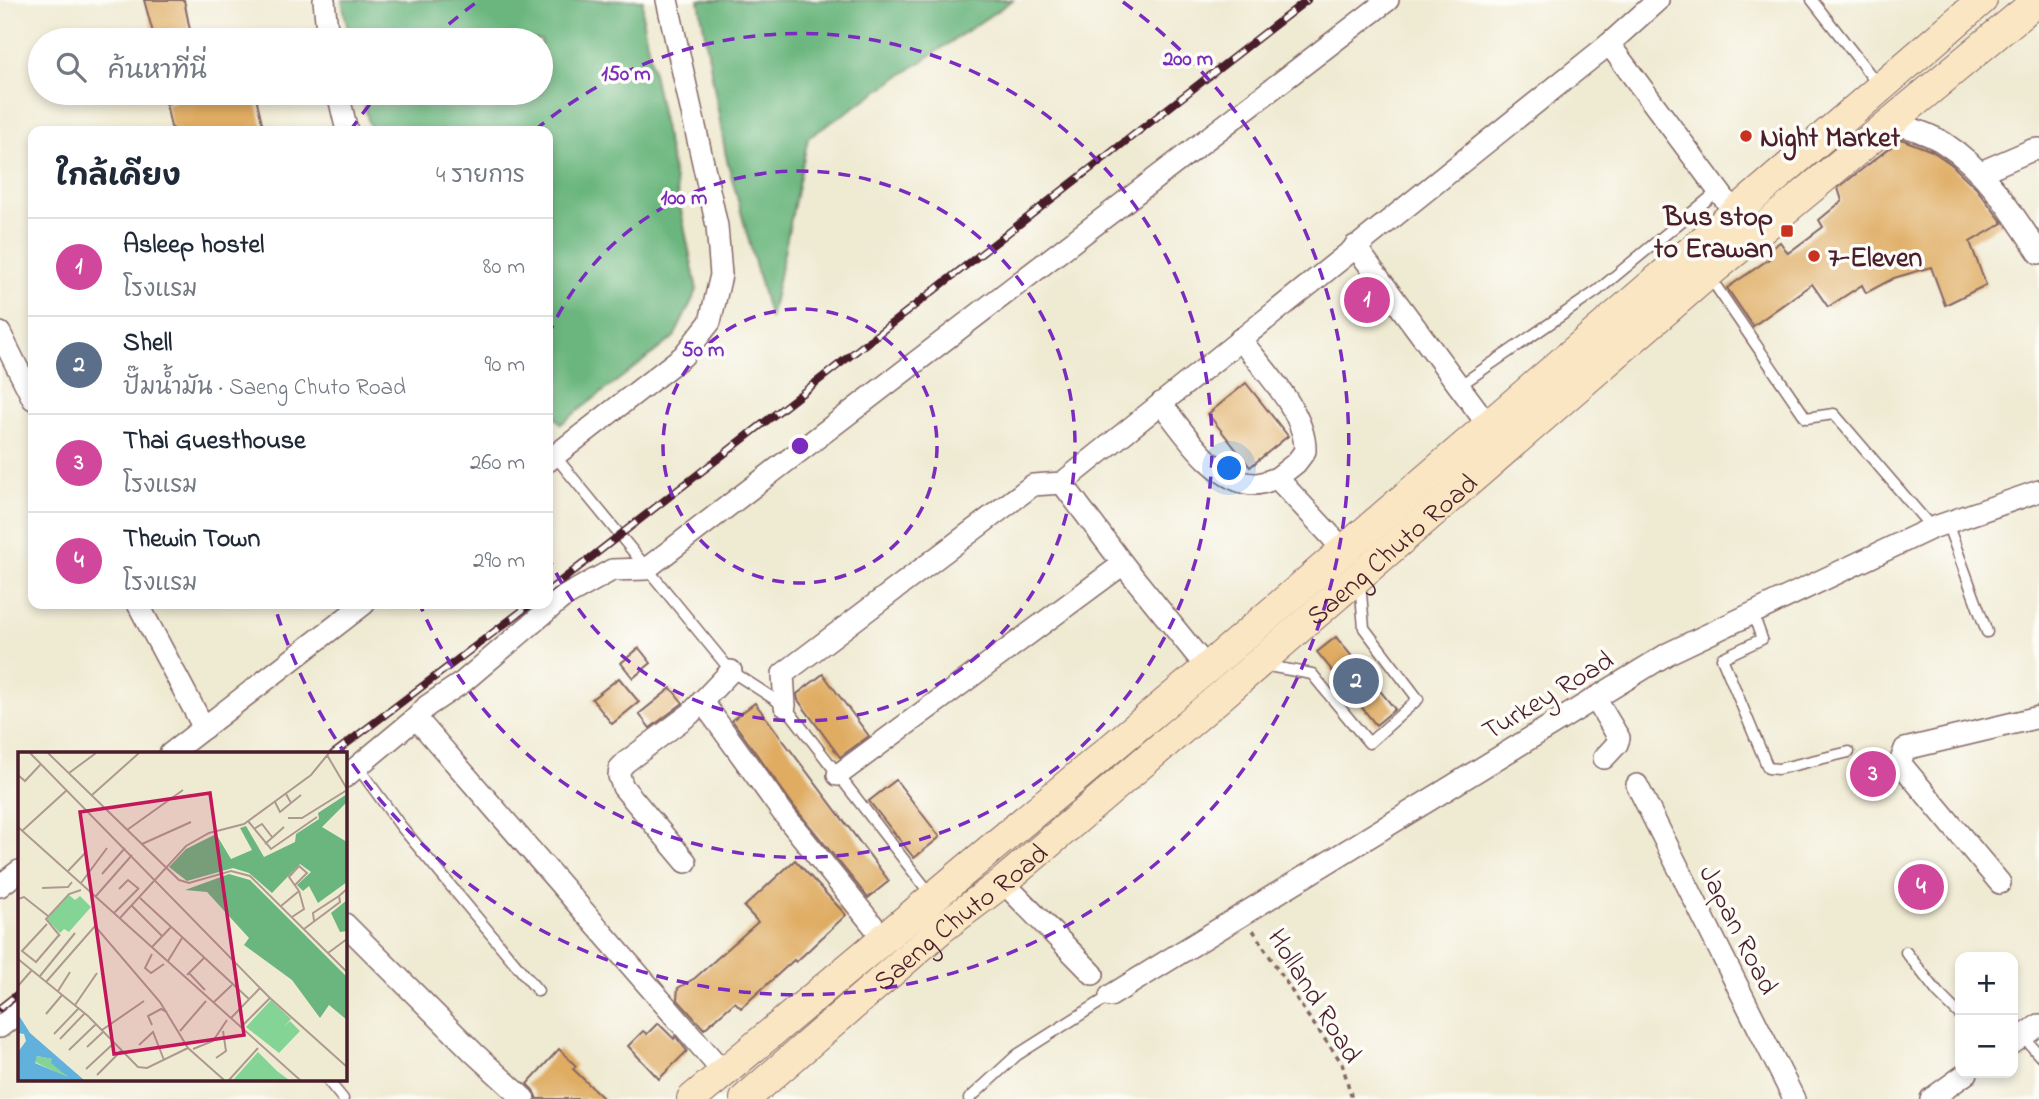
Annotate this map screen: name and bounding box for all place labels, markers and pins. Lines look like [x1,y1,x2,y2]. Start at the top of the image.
place label: Night Market [1760,119,1901,161]
marker: Night Market [1738,128,1754,144]
place label: Bus stop to Erawan [1653,198,1773,271]
marker: Bus stop to Erawan [1779,223,1795,239]
place label: 7-Eleven [1828,239,1922,280]
marker: 7-Eleven [1806,248,1822,264]
pin: 1 [1344,274,1390,326]
centre of rings [788,434,812,458]
pin: 2 [1333,655,1379,707]
pin: 3 [1850,748,1896,800]
pin: 4 [1898,861,1944,913]

